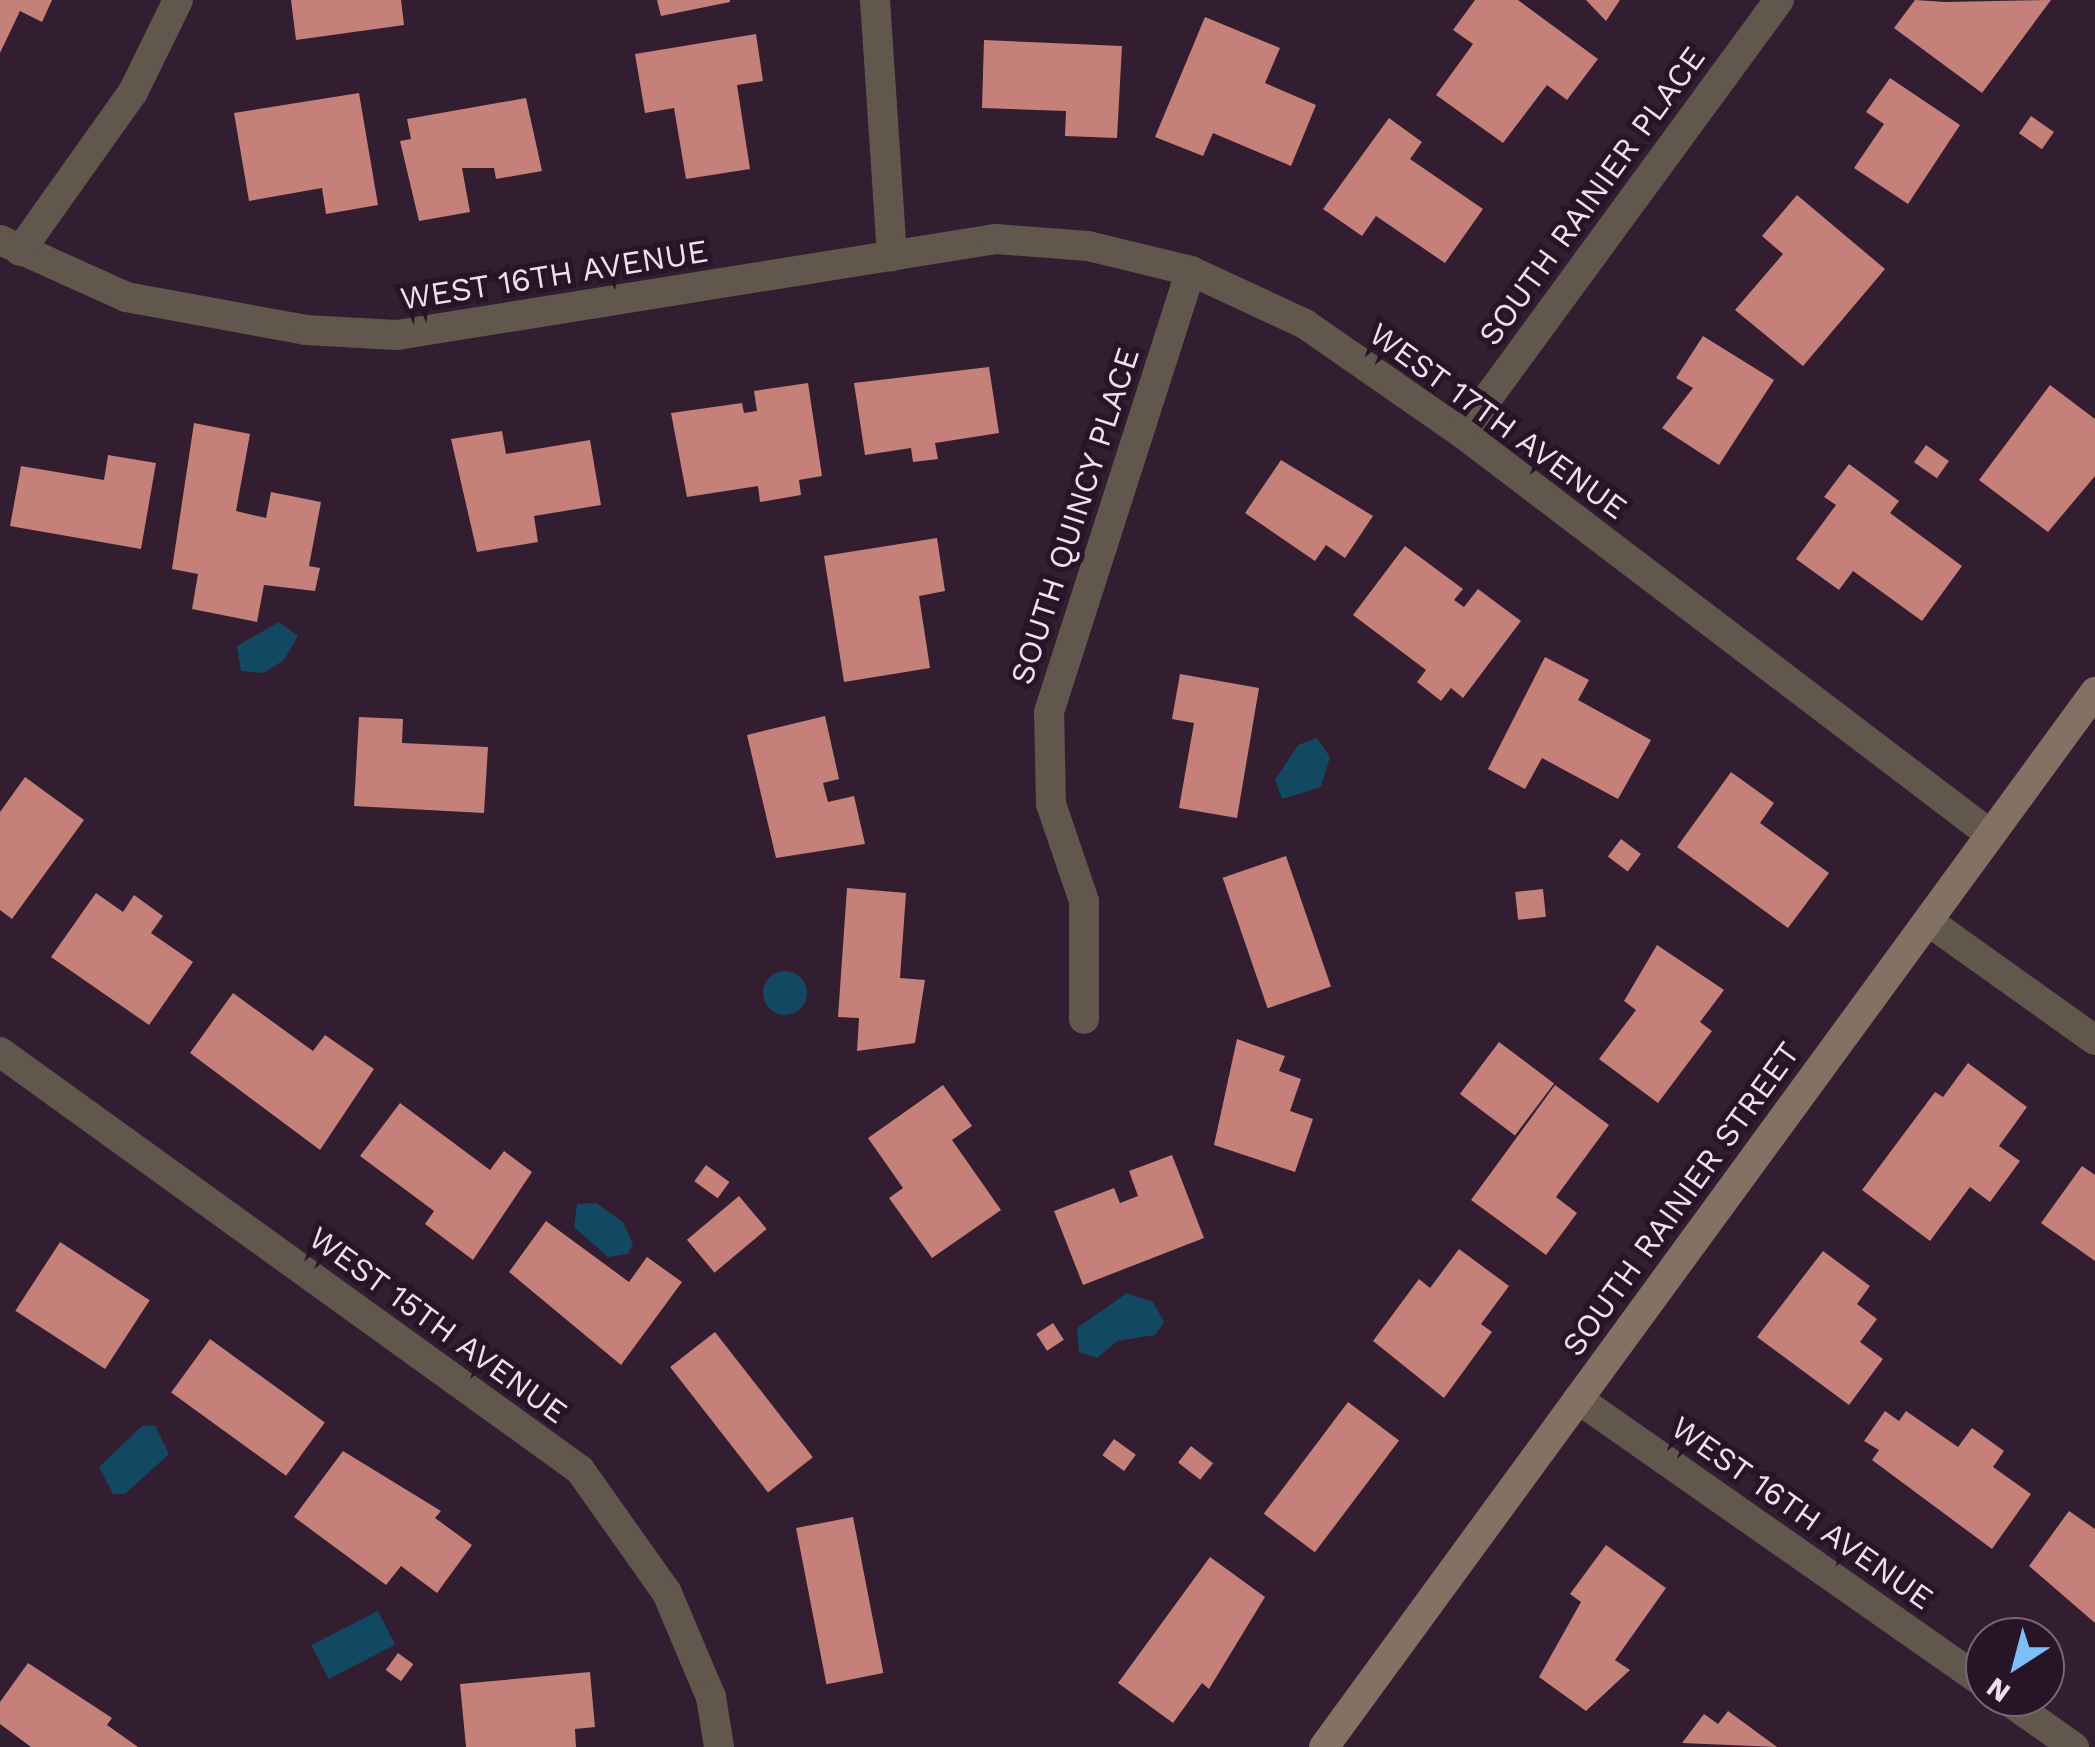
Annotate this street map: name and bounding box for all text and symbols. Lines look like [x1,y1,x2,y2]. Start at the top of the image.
street label: SOUTH RAINIER PLACE [1471,39,1713,353]
street label: WEST 16TH AVENUE [396,232,712,318]
street label: WEST 17TH AVENUE [1360,314,1636,528]
street label: SOUTH QUINCY PLACE [1002,342,1148,690]
street label: SOUTH RAINIER STREET [1554,1035,1808,1363]
street label: WEST 15TH AVENUE [300,1218,576,1432]
street label: WEST 16TH AVENUE [1663,1407,1941,1619]
north arrow [1965,1617,2065,1717]
text: N [1980,1671,2016,1710]

